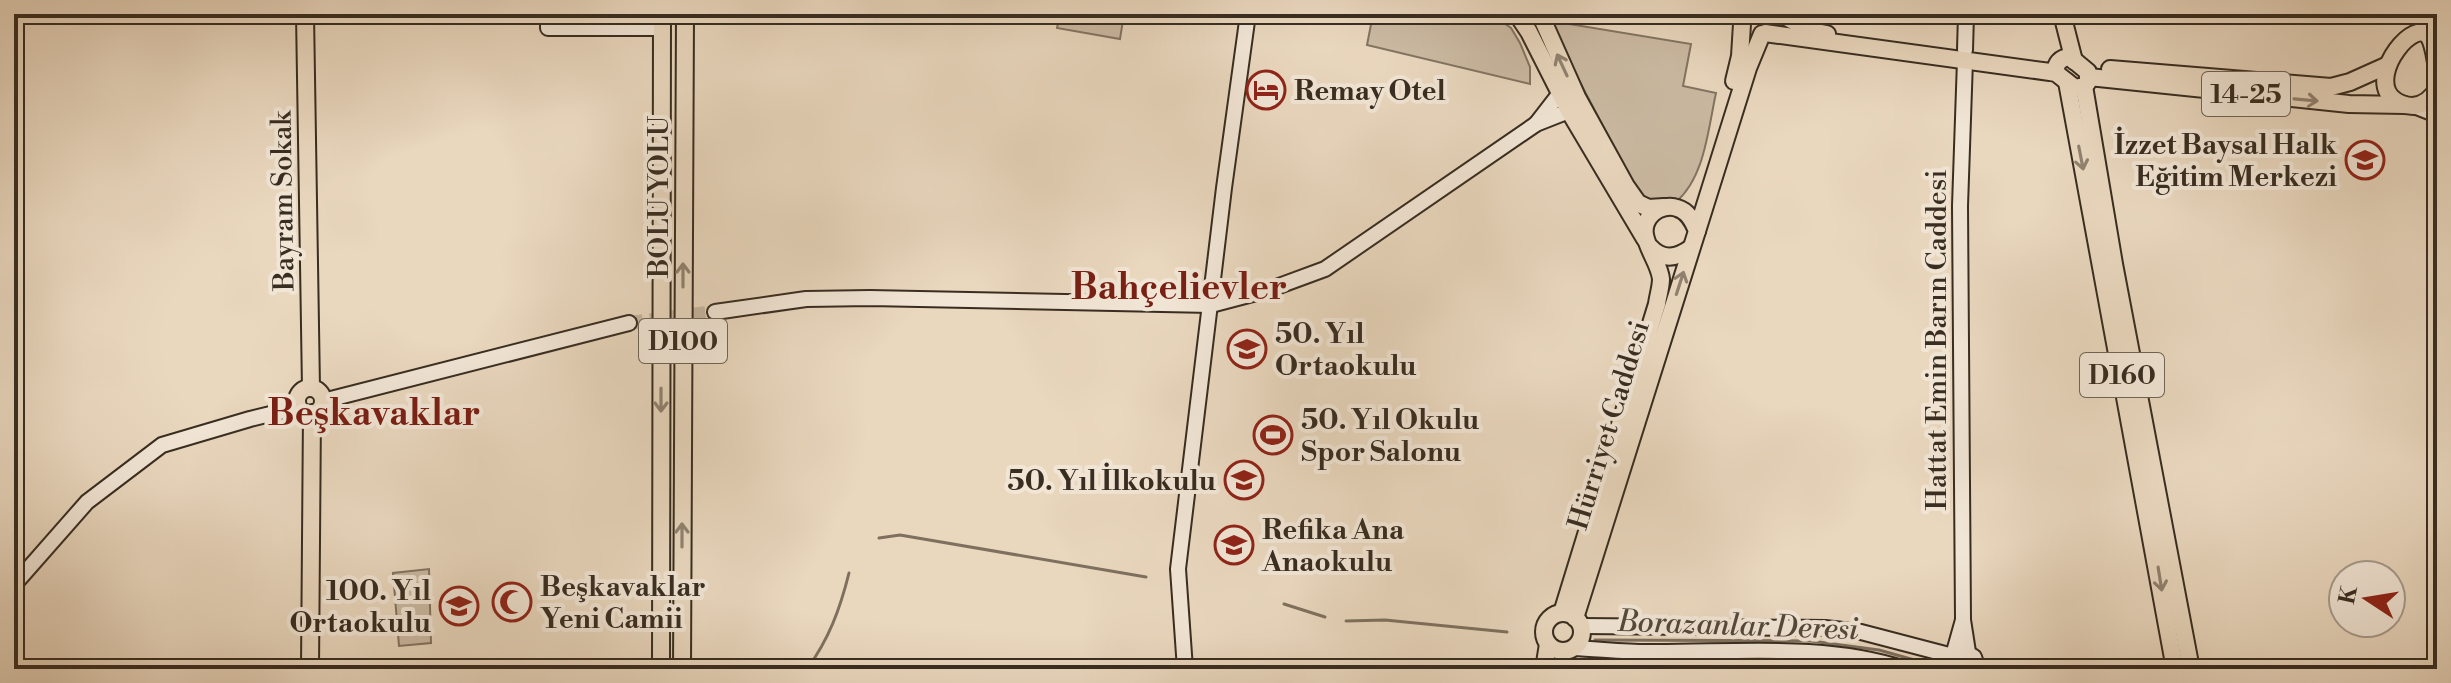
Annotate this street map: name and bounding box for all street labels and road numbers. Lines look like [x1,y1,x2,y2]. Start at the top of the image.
road number: 14-25 [2202,72,2290,116]
street label: Bayram Sokak [264,109,303,292]
street label: BOLU YOLU [642,116,677,279]
street label: Hattat Emin Barın Caddesi [1920,170,1955,510]
street label: Hürriyet Caddesi [1561,317,1658,534]
road number: D100 [639,319,727,363]
road number: D160 [2080,353,2164,397]

